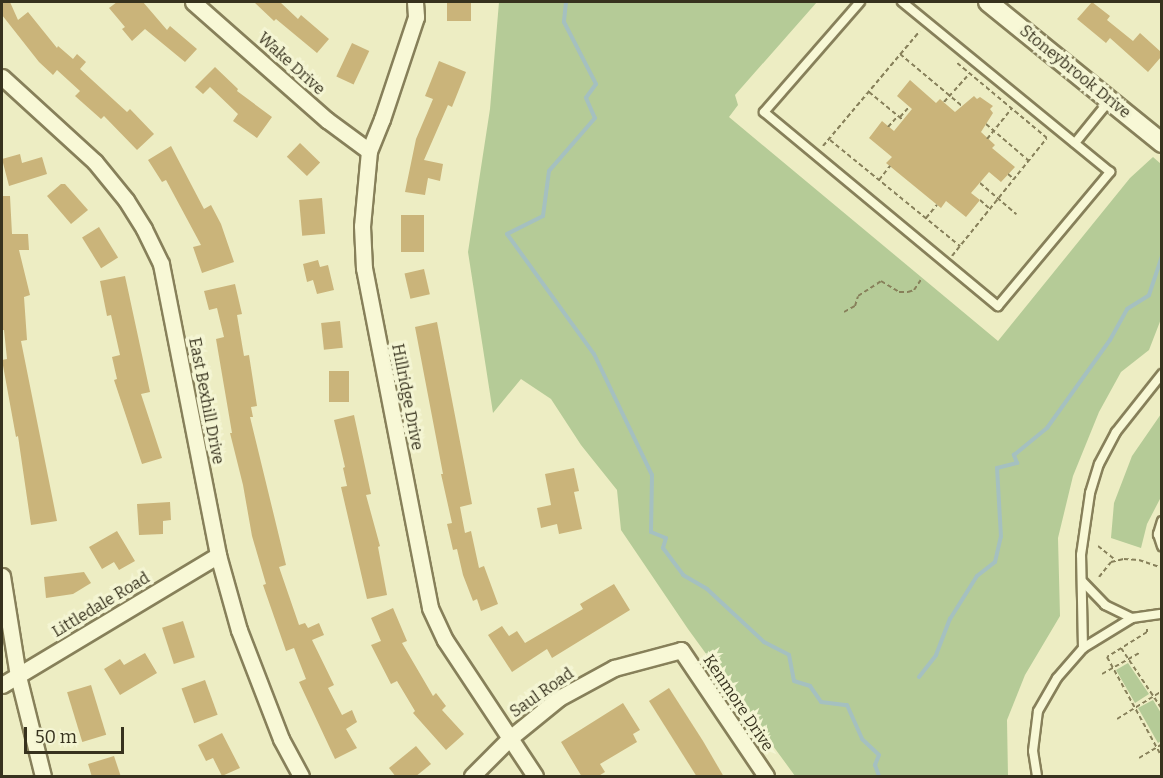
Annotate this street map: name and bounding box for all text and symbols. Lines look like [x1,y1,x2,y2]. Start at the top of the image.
street label: Stoneybrook Drive [1016,21,1134,123]
street label: Wake Drive [253,29,329,99]
street label: East Bexhill Drive [184,336,228,466]
street label: Hillridge Drive [387,342,427,452]
street label: Littledale Road [49,568,153,642]
street label: Kenmore Drive [699,651,777,755]
street label: Saul Road [506,664,578,722]
scale bar [27,715,128,753]
text: 50 m [35,726,77,748]

